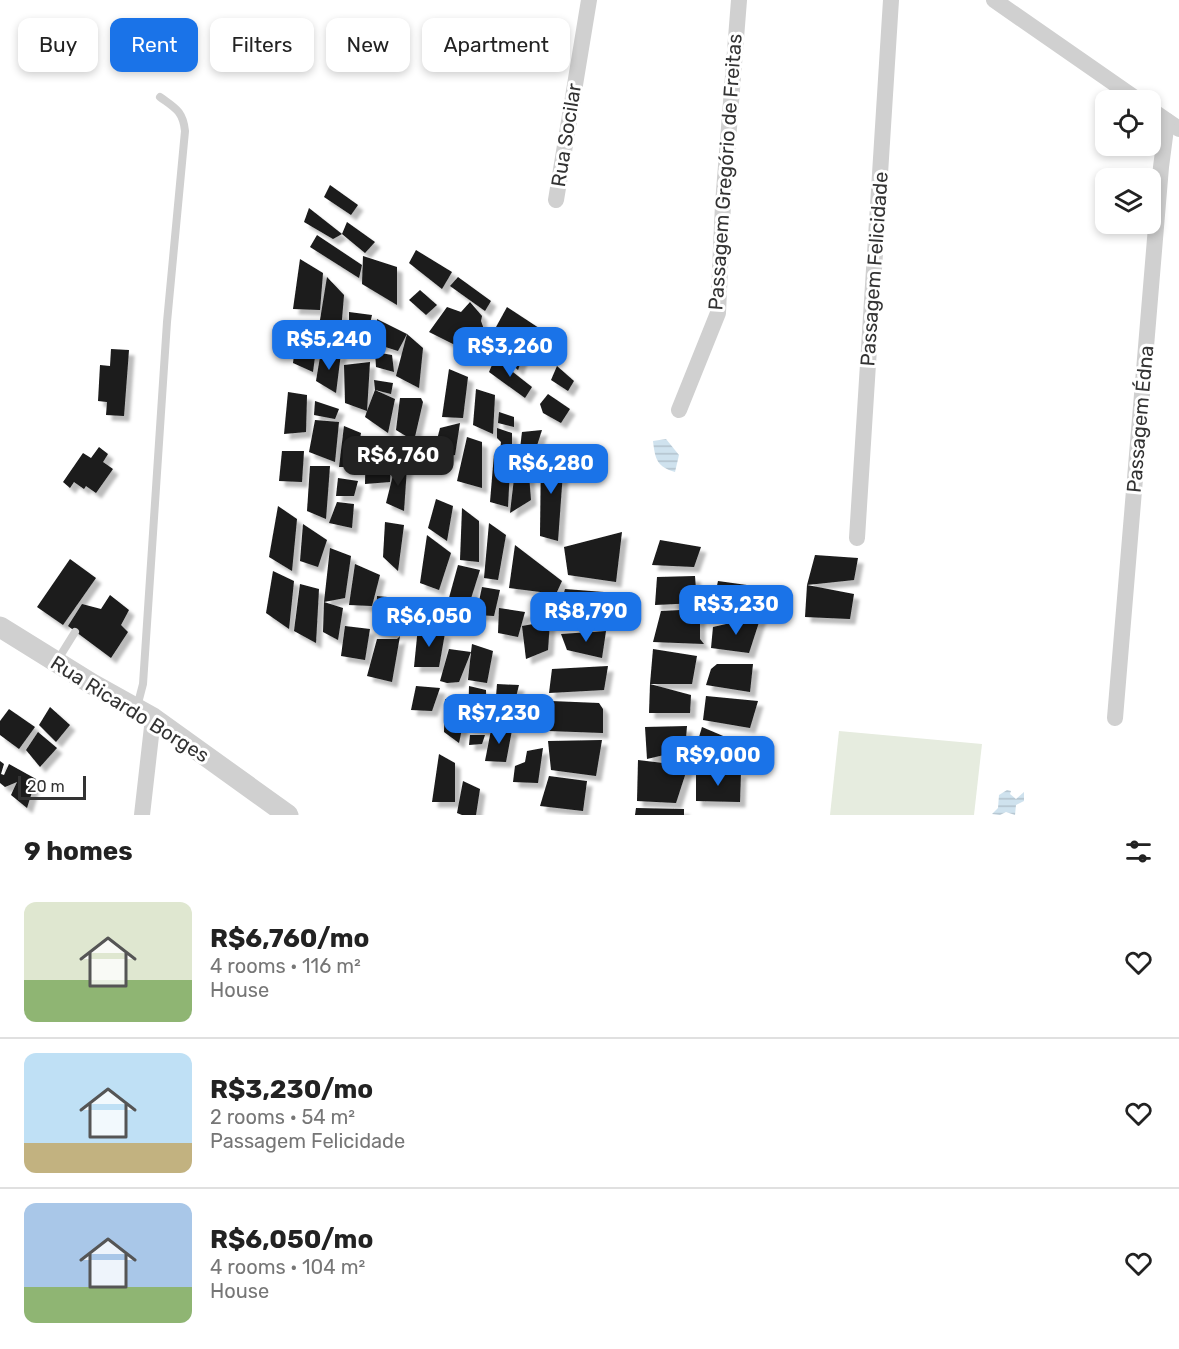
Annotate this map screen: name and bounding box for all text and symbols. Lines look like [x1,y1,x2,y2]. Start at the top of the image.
chip: Buy [18,18,98,72]
chip: Rent [110,18,198,72]
chip: Filters [210,18,314,72]
chip: New [326,18,410,72]
chip: Apartment [422,18,570,72]
street label: Passagem Gregório de Freitas [703,33,747,311]
street label: Rua Socilar [546,81,586,188]
map controls [1095,90,1161,234]
button: locate [1095,90,1161,156]
button: layers [1095,168,1161,234]
street label: Passagem Felicidade [855,171,893,367]
pin: R$5,240 [274,320,384,371]
text: R$5,240 [286,327,372,351]
pin: R$3,260 [455,327,565,378]
text: R$3,260 [467,334,553,358]
street label: Passagem Édna [1122,344,1158,494]
pin: R$6,760 [343,436,453,487]
text: R$6,760 [357,443,439,467]
pin: R$6,280 [496,444,606,495]
text: R$6,280 [508,451,594,475]
pin: R$3,230 [681,585,791,636]
pin: R$8,790 [531,592,641,643]
text: R$3,230 [693,592,779,616]
pin: R$6,050 [374,597,484,648]
text: R$8,790 [544,599,628,623]
text: R$6,050 [386,604,472,628]
street label: Rua Ricardo Borges [46,651,214,767]
pin: R$7,230 [444,694,554,745]
text: R$7,230 [458,701,540,725]
pin: R$9,000 [663,736,773,787]
text: R$9,000 [675,743,761,767]
scale bar [18,773,86,800]
text: 20 m [27,777,65,796]
icon: filters [1122,835,1155,868]
text: 9 homes [24,836,133,867]
text: R$6,760/mo [210,923,369,954]
icon: home [72,926,144,998]
icon: heart [1122,946,1155,979]
text: 4 rooms · 116 m² [210,954,361,978]
text: House [210,978,269,1002]
text: R$3,230/mo [210,1074,373,1105]
icon: home [72,1077,144,1149]
icon: heart [1122,1097,1155,1130]
text: 2 rooms · 54 m² [210,1105,355,1129]
text: Passagem Felicidade [210,1129,405,1153]
text: R$6,050/mo [210,1224,373,1255]
icon: home [72,1227,144,1299]
icon: heart [1122,1247,1155,1280]
text: 4 rooms · 104 m² [210,1255,365,1279]
text: House [210,1279,269,1303]

